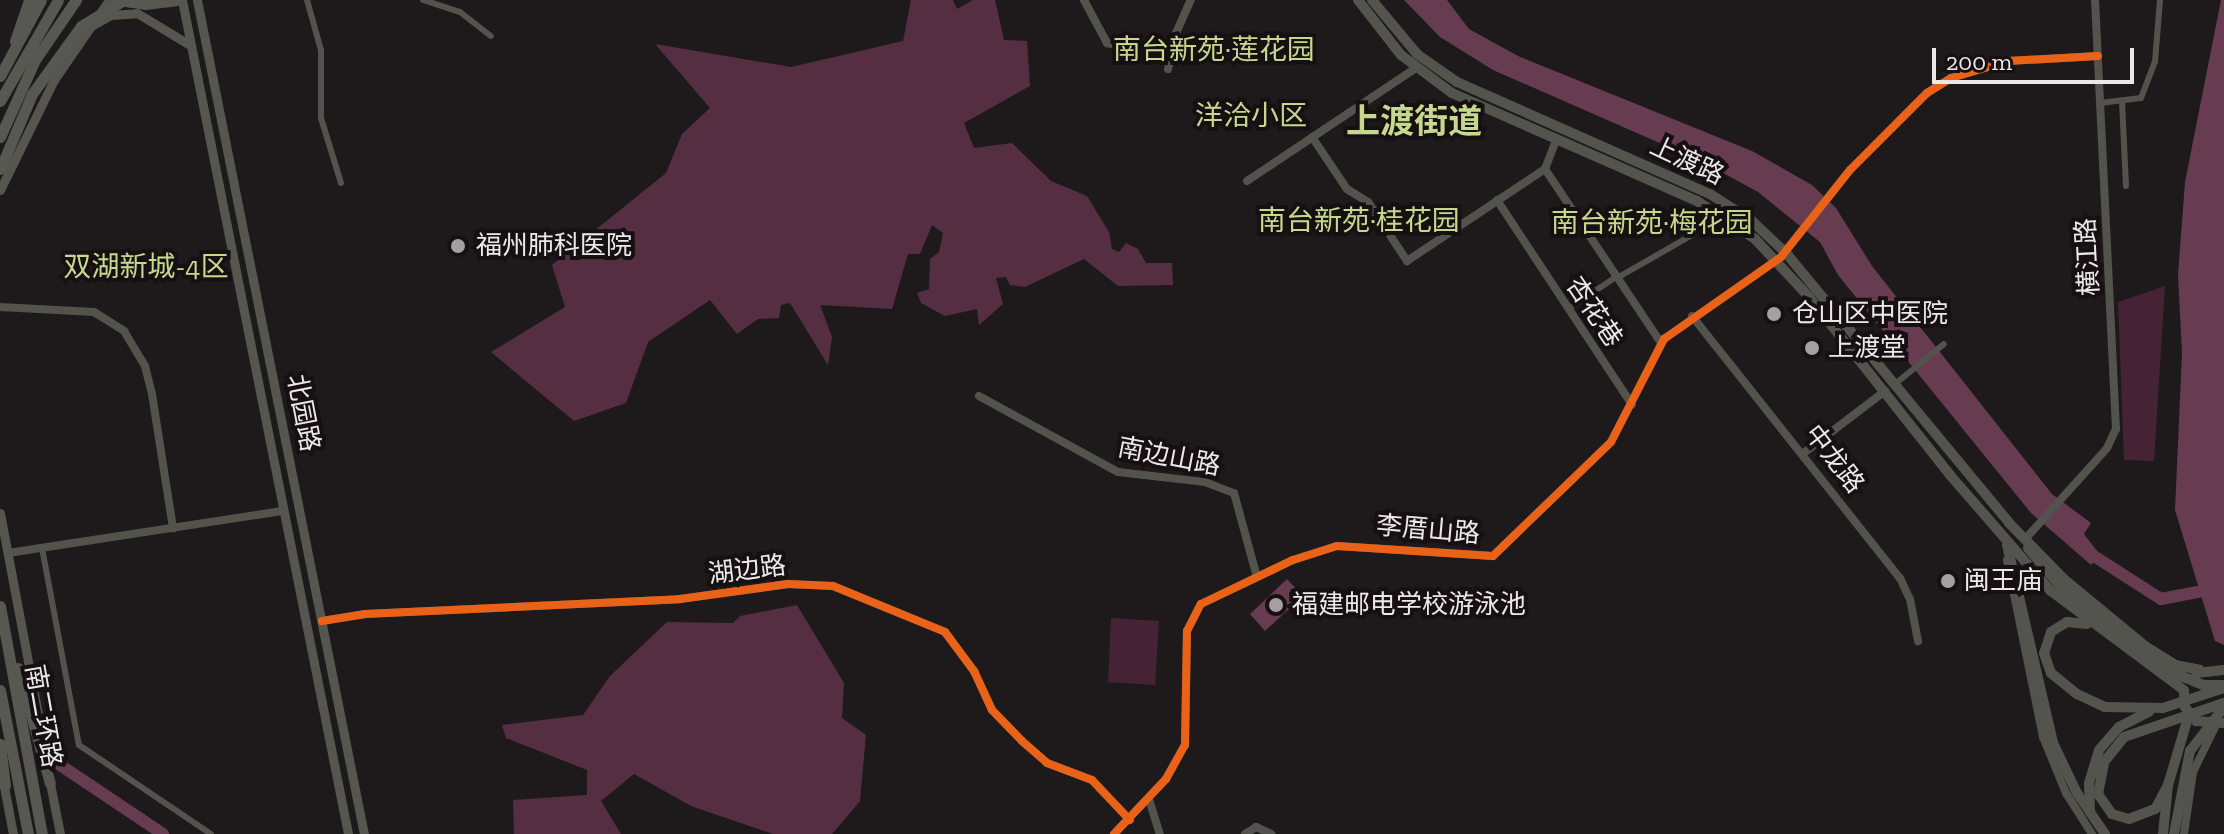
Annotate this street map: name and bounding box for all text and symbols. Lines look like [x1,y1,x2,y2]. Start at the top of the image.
scale bar [1936,32,2138,82]
district label: 南台新苑·莲花园 [1113,33,1315,67]
text: 200 m [1946,47,2012,76]
district label: 洋洽小区 [1195,99,1307,133]
district label: 上渡街道 [1346,102,1482,142]
street label: 上渡路 [1645,130,1729,192]
district label: 南台新苑·桂花园 [1258,204,1460,238]
district label: 南台新苑·梅花园 [1551,206,1753,240]
street label: 横江路 [2070,217,2106,297]
place label: 福州肺科医院 [476,230,632,262]
marker: 福州肺科医院 [447,235,469,257]
district label: 双湖新城-4区 [64,250,228,284]
street label: 杏花巷 [1559,271,1629,353]
place label: 仓山区中医院 [1792,298,1948,330]
marker: 仓山区中医院 [1763,303,1785,325]
place label: 上渡堂 [1828,332,1906,364]
marker: 上渡堂 [1803,339,1821,357]
street label: 北园路 [280,372,326,454]
street label: 中龙路 [1798,419,1870,499]
street label: 南边山路 [1115,432,1223,482]
street label: 李厝山路 [1375,510,1481,550]
street label: 湖边路 [706,550,788,590]
place label: 闽王庙 [1964,565,2042,597]
marker: 闽王庙 [1939,572,1957,590]
place label: 福建邮电学校游泳池 [1292,589,1526,621]
marker: 福建邮电学校游泳池 [1267,596,1285,614]
street label: 南二环路 [19,662,67,770]

